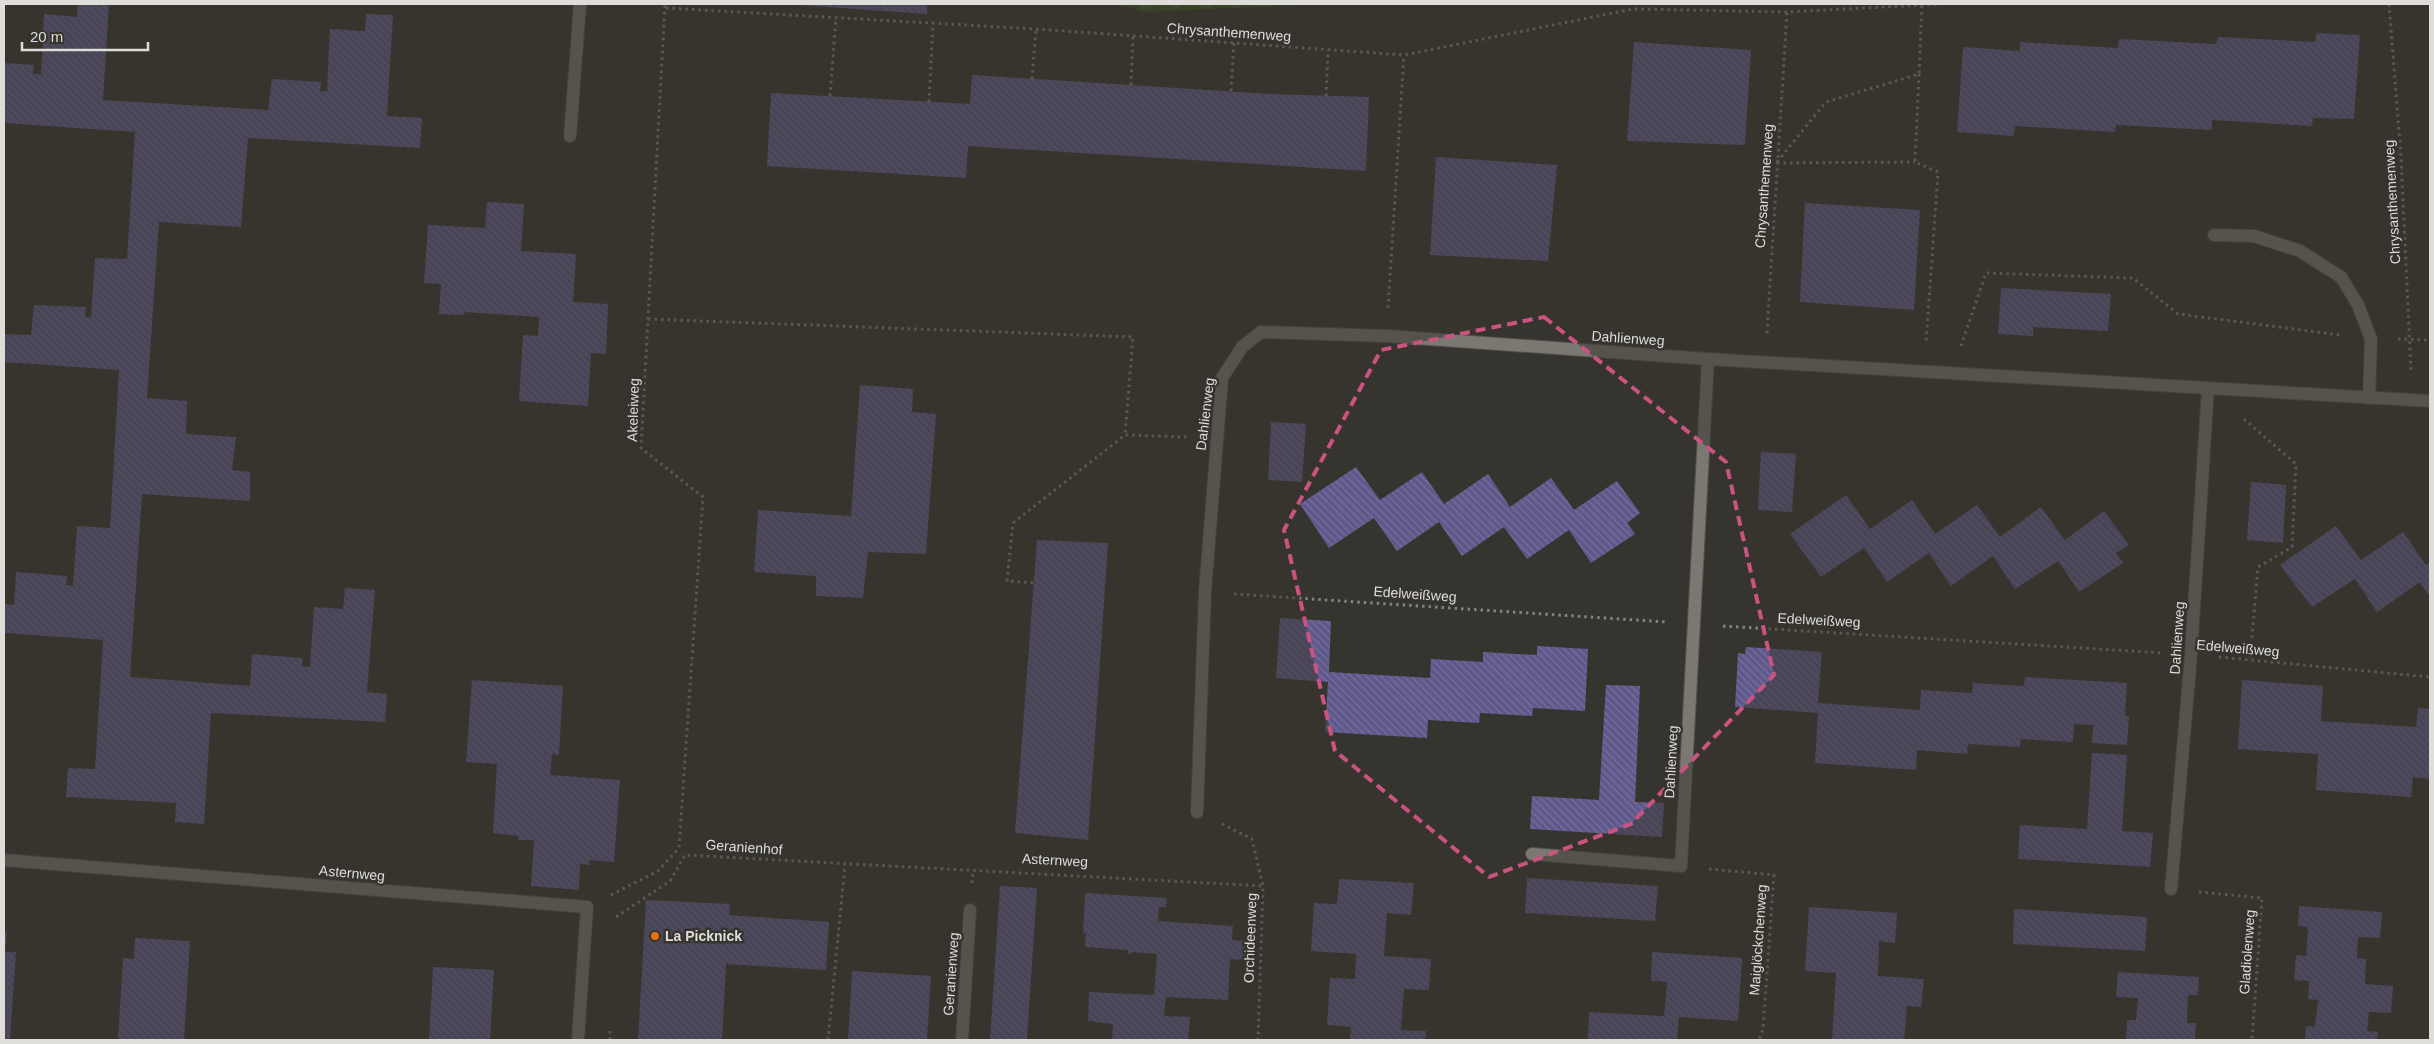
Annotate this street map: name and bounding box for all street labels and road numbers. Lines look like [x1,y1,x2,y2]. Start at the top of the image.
street label: Chrysanthemenweg [1166,20,1292,44]
street label: Chrysanthemenweg [1752,123,1776,249]
street label: Chrysanthemenweg [2381,139,2403,265]
street label: Dahlienweg [1591,327,1665,349]
street label: Dahlienweg [1193,377,1217,451]
street label: Akeleiweg [624,378,642,442]
street label: Edelweißweg [1373,583,1457,605]
street label: Dahlienweg [2166,601,2188,675]
street label: Edelweißweg [1777,610,1861,630]
street label: Edelweißweg [2196,636,2280,660]
street label: Dahlienweg [1661,725,1681,799]
street label: Geranienhof [705,836,783,858]
street label: Asternweg [1022,850,1088,870]
street label: Asternweg [318,862,386,884]
street label: Maiglöckchenweg [1746,884,1770,996]
street label: Orchideenweg [1240,893,1260,983]
street label: Gladiolenweg [2236,909,2258,995]
street label: Geranienweg [940,932,962,1016]

